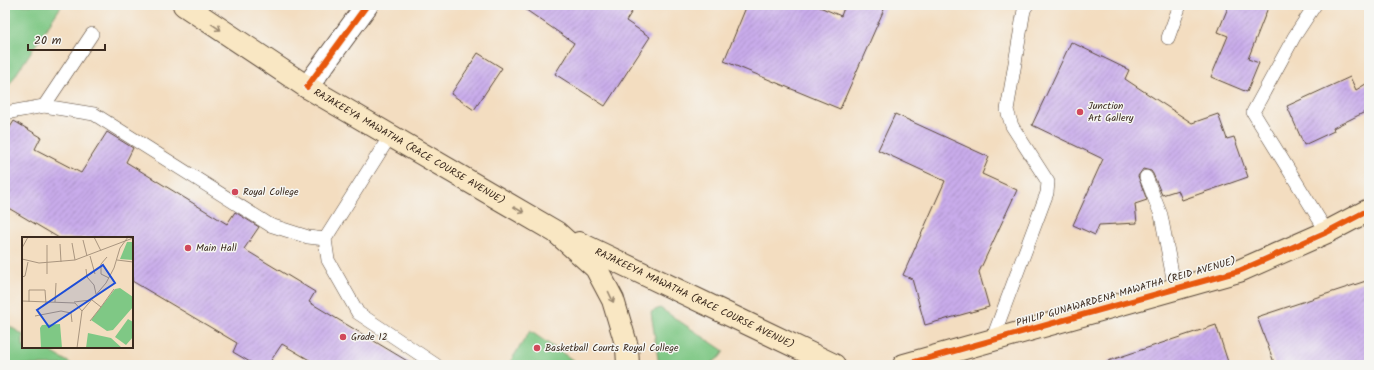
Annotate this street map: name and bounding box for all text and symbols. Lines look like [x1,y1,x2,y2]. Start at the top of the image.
one-way arrow [210,23,221,31]
scale bar [28,26,105,52]
text: 20 m [34,31,62,50]
street label: RAJAKEEYA MAWATHA (RACE COURSE AVENUE) [310,84,508,209]
place label: Junction Art Gallery [1088,98,1134,126]
marker: Junction Art Gallery [1075,107,1085,117]
place label: Royal College [243,184,299,200]
marker: Royal College [230,187,240,197]
one-way arrow [513,207,525,215]
inset map [22,237,133,348]
place label: Main Hall [196,240,237,256]
marker: Main Hall [183,243,193,253]
street label: RAJAKEEYA MAWATHA (RACE COURSE AVENUE) [592,244,797,353]
street label: PHILIP GUNAWARDENA MAWATHA (REID AVENUE) [1014,253,1238,331]
one-way arrow [608,291,615,303]
place label: Grade 12 [351,329,388,345]
marker: Grade 12 [338,332,348,342]
place label: Basketball Courts Royal College [545,340,679,356]
marker: Basketball Courts Royal College [532,343,542,353]

